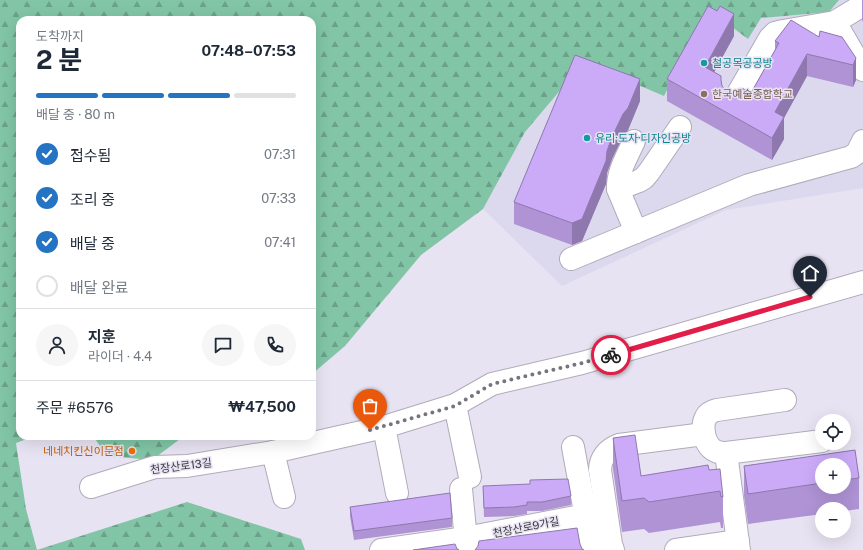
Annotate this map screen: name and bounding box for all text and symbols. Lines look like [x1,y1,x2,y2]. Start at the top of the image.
text: 도착까지 [36,29,84,44]
text: 07:48–07:53 [201,42,296,59]
text: 2 분 [36,44,82,75]
place label: 철공목공공방 [712,57,773,69]
marker: 철공목공공방 [699,58,709,68]
place label: 한국예술종합학교 [712,88,793,100]
marker: 한국예술종합학교 [699,89,709,99]
text: 배달 중 · 80 m [36,107,115,122]
place label: 유리·도자·디자인공방 [595,132,691,144]
marker: 유리·도자·디자인공방 [582,133,592,143]
icon: check [36,143,58,165]
text: 접수됨 [70,147,111,164]
text: 07:31 [264,147,296,162]
icon: check [36,187,58,209]
text: 조리 중 [70,191,115,208]
text: 07:33 [261,191,296,206]
icon: check [36,231,58,253]
text: 배달 중 [70,235,115,252]
text: 07:41 [264,235,296,250]
pin [793,256,827,297]
icon: home [799,262,821,284]
text: 배달 완료 [70,279,129,296]
button: person [36,324,78,366]
button: chat [202,324,244,366]
button: phone [254,324,296,366]
text: 지훈 [88,328,116,345]
courier [591,335,631,375]
icon: bike [600,344,622,366]
text: 라이더 · 4.4 [88,349,152,364]
pin [353,389,387,430]
icon: bag [359,395,381,417]
text: ₩47,500 [228,398,296,415]
text: 주문 #6576 [36,399,113,416]
map controls [815,414,851,538]
button: locate [815,414,851,450]
place label: 네네치킨신이문점 [43,445,124,457]
marker: 네네치킨신이문점 [127,446,137,456]
street label: 천장산로13길 [149,456,213,476]
button: + [815,458,851,494]
button: − [815,502,851,538]
street label: 천장산로9가길 [492,515,560,539]

